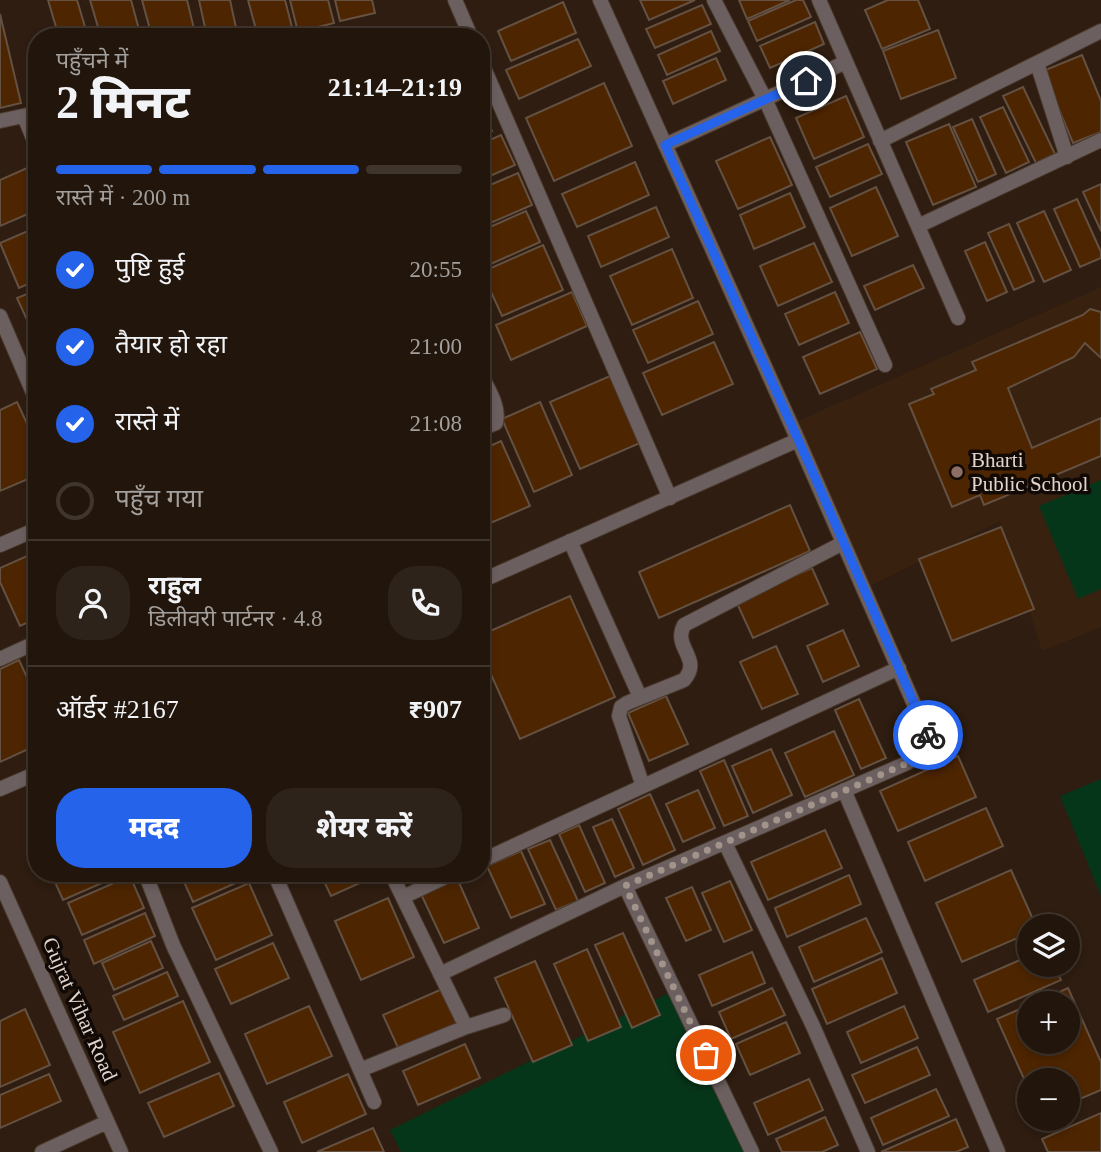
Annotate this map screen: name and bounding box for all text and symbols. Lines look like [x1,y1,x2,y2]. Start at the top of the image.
text: पहुँचने में [56,48,128,73]
pin [776,51,836,111]
icon: home [787,62,825,100]
text: 21:14–21:19 [328,73,462,102]
text: 2 मिनट [56,77,190,128]
text: रास्ते में · 200 m [56,185,190,210]
icon: check [56,251,94,289]
text: पुष्टि हुई [115,253,185,282]
text: 20:55 [410,257,462,282]
icon: check [56,328,94,366]
text: तैयार हो रहा [115,330,227,359]
text: 21:00 [410,334,462,359]
icon: check [56,405,94,443]
text: रास्ते में [115,407,179,436]
text: 21:08 [410,411,462,436]
place label: Bharti Public School [971,448,1088,496]
marker: Bharti Public School [949,464,965,480]
text: पहुँच गया [115,484,203,513]
button: person [56,566,130,640]
button: phone [388,566,462,640]
text: राहुल [148,571,201,600]
text: डिलीवरी पार्टनर · 4.8 [148,606,322,631]
text: ऑर्डर #2167 [56,695,179,724]
text: ₹907 [408,695,462,724]
courier [893,700,963,770]
icon: bike [909,716,947,754]
button: मदद [56,788,252,868]
button: शेयर करें [266,788,462,868]
map controls [1017,914,1080,1131]
button: layers [1017,914,1080,977]
street label: Gujrat Vihar Road [38,933,123,1085]
button: + [1017,991,1080,1054]
pin [676,1025,736,1085]
icon: bag [687,1036,725,1074]
button: − [1017,1068,1080,1131]

